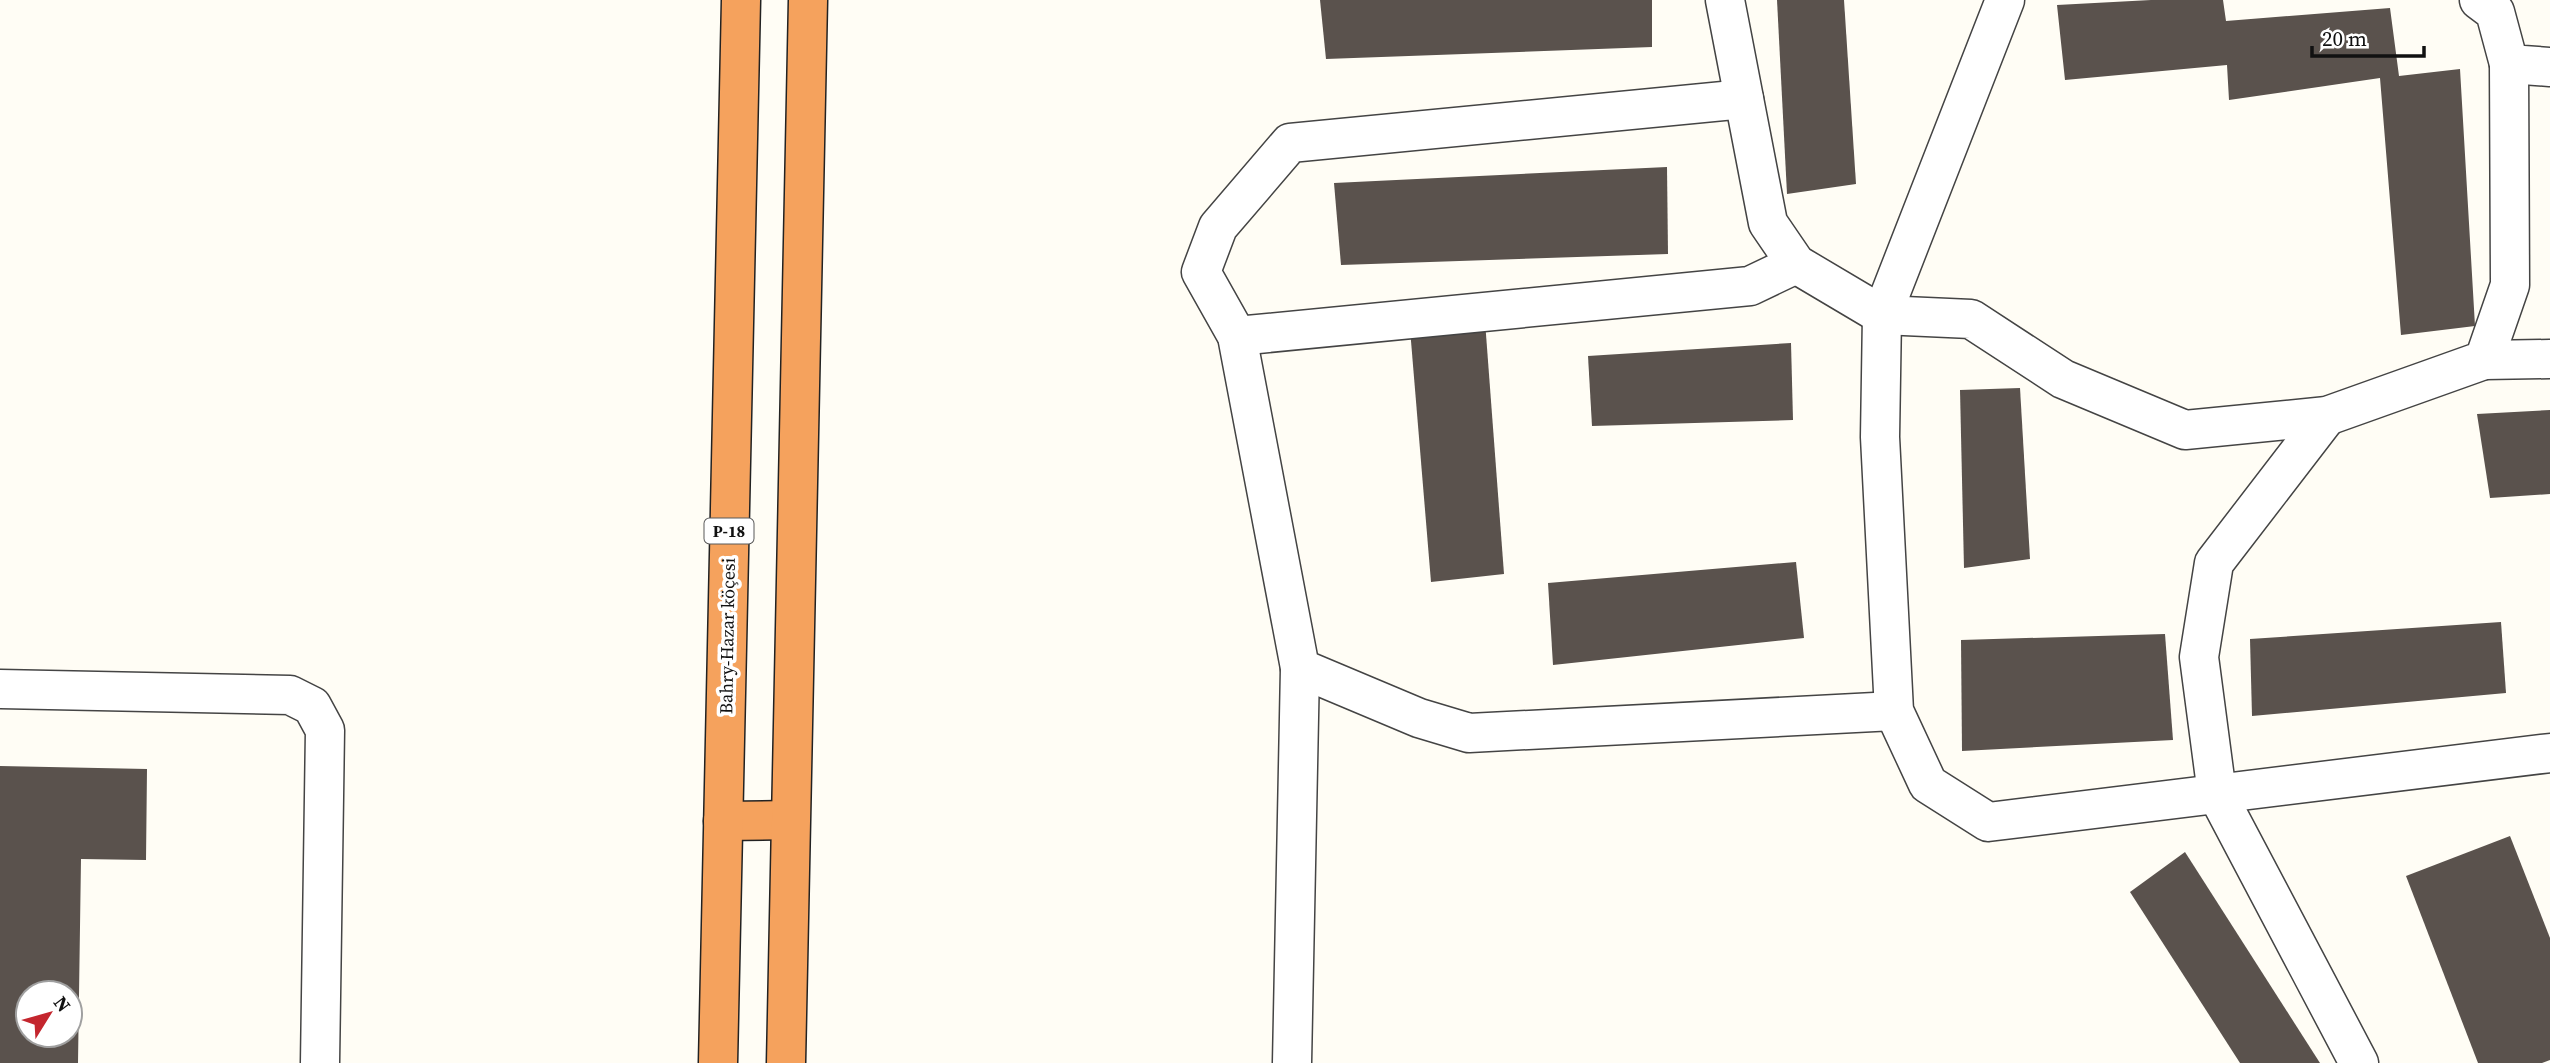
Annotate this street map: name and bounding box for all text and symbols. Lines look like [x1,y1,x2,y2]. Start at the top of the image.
scale bar [2312,14,2424,58]
text: 20 m [2322,24,2367,53]
road number: P-18 [704,518,754,544]
street label: Bahry-Hazar köçesi [713,558,741,714]
north arrow [14,979,84,1049]
text: N [48,990,77,1017]

